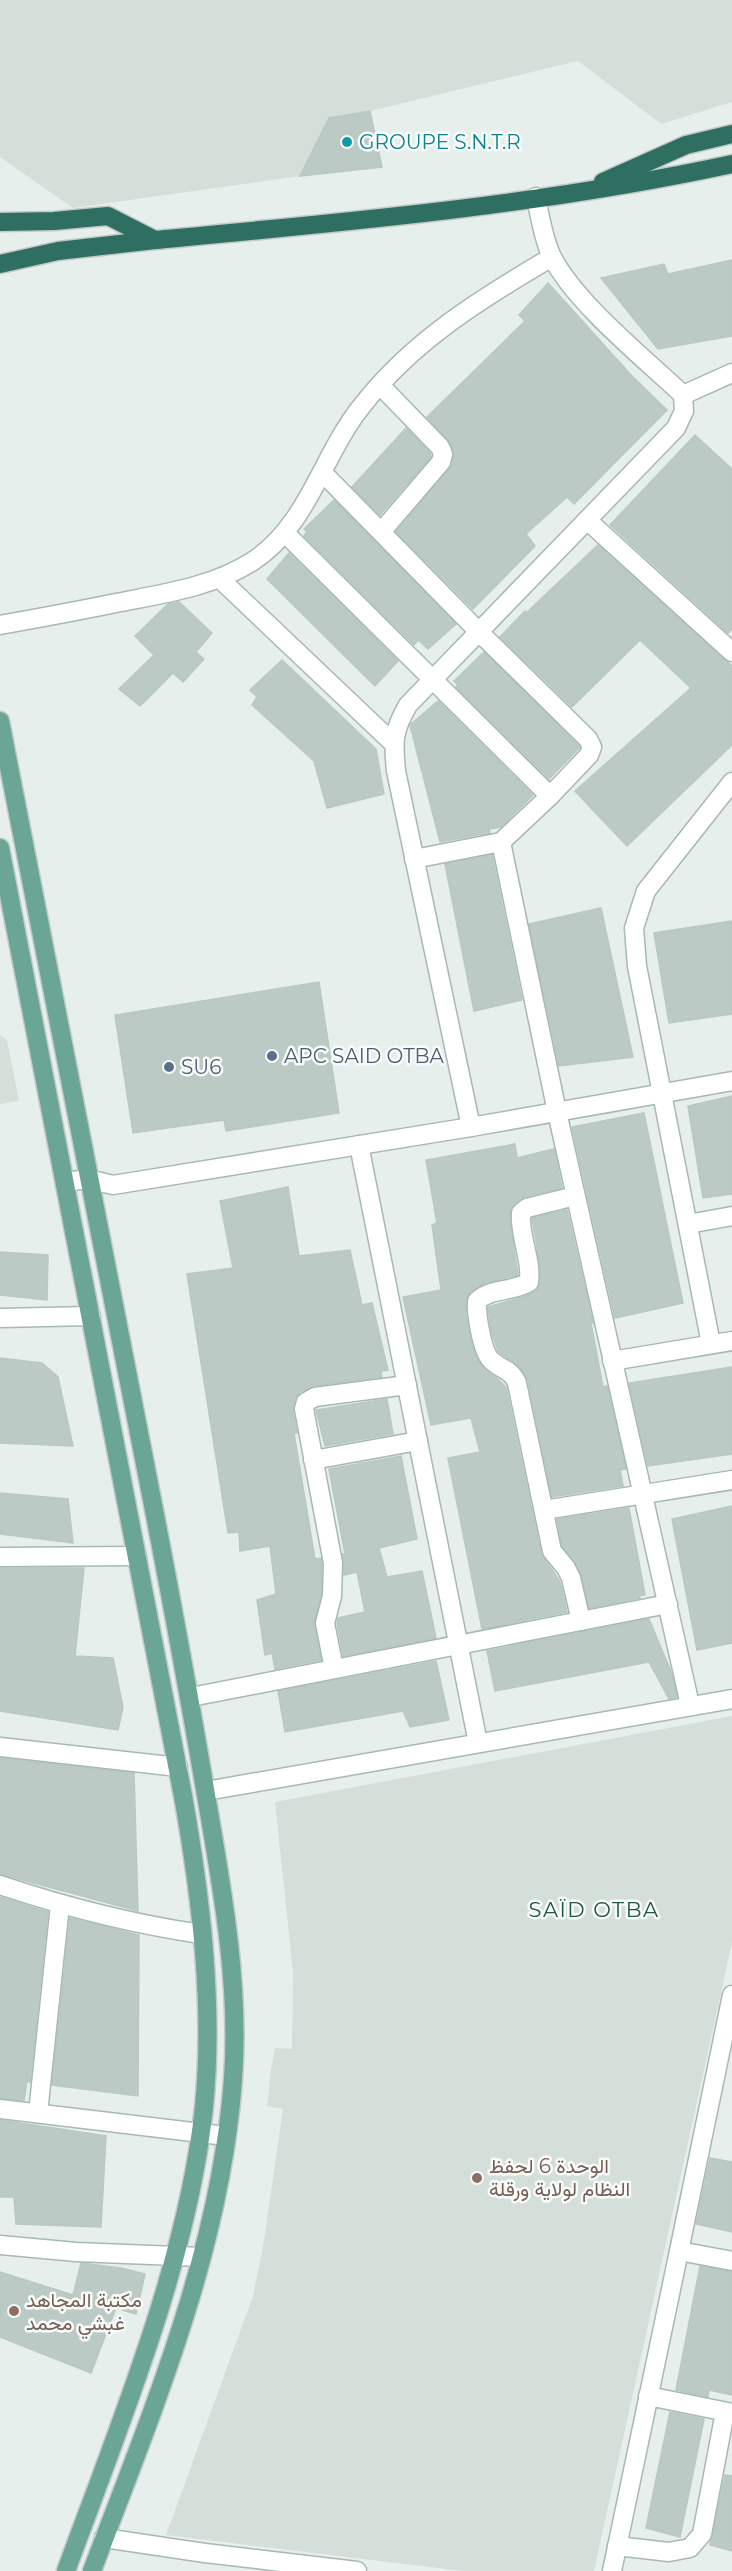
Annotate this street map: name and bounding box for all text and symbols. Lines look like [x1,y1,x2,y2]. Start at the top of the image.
place label: GROUPE S.N.T.R [359,130,521,154]
marker: GROUPE S.N.T.R [340,135,354,149]
place label: APC SAID OTBA [284,1044,445,1068]
marker: APC SAID OTBA [265,1049,279,1063]
place label: SU6 [181,1055,221,1079]
marker: SU6 [162,1060,176,1074]
district label: SAÏD OTBA [529,1897,659,1922]
place label: الوحدة 6 لحفظ النظام لولاية ورقلة [489,2154,630,2202]
marker: الوحدة 6 لحفظ النظام لولاية ورقلة [470,2171,484,2185]
place label: مكتبة المجاهد غبشي محمد [26,2288,142,2340]
marker: مكتبة المجاهد غبشي محمد [7,2304,21,2318]

